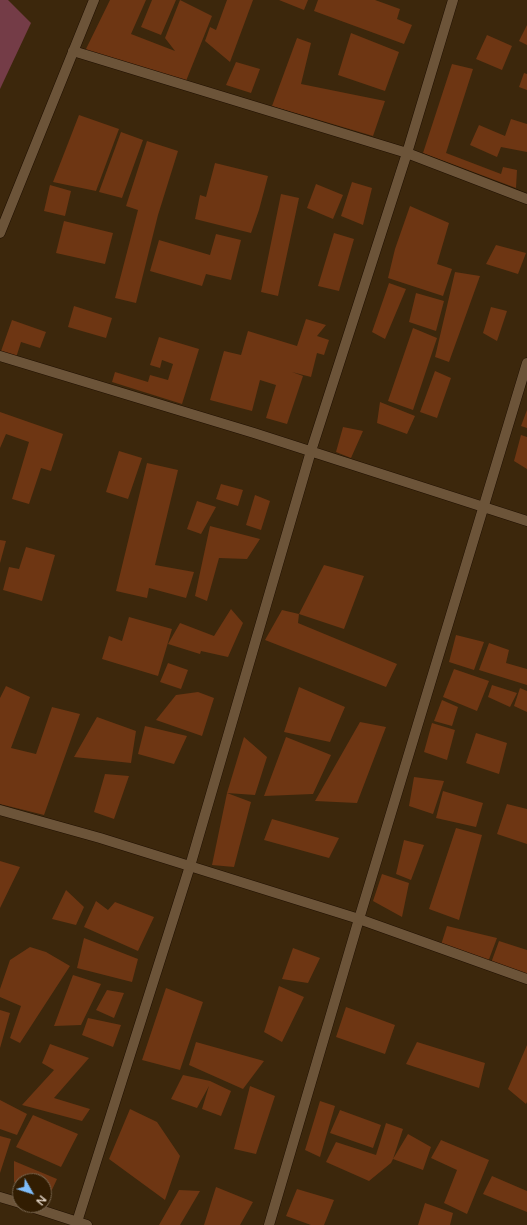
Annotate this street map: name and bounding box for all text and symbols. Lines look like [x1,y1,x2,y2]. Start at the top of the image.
north arrow [12,1173,52,1213]
text: N [33,1193,49,1208]

